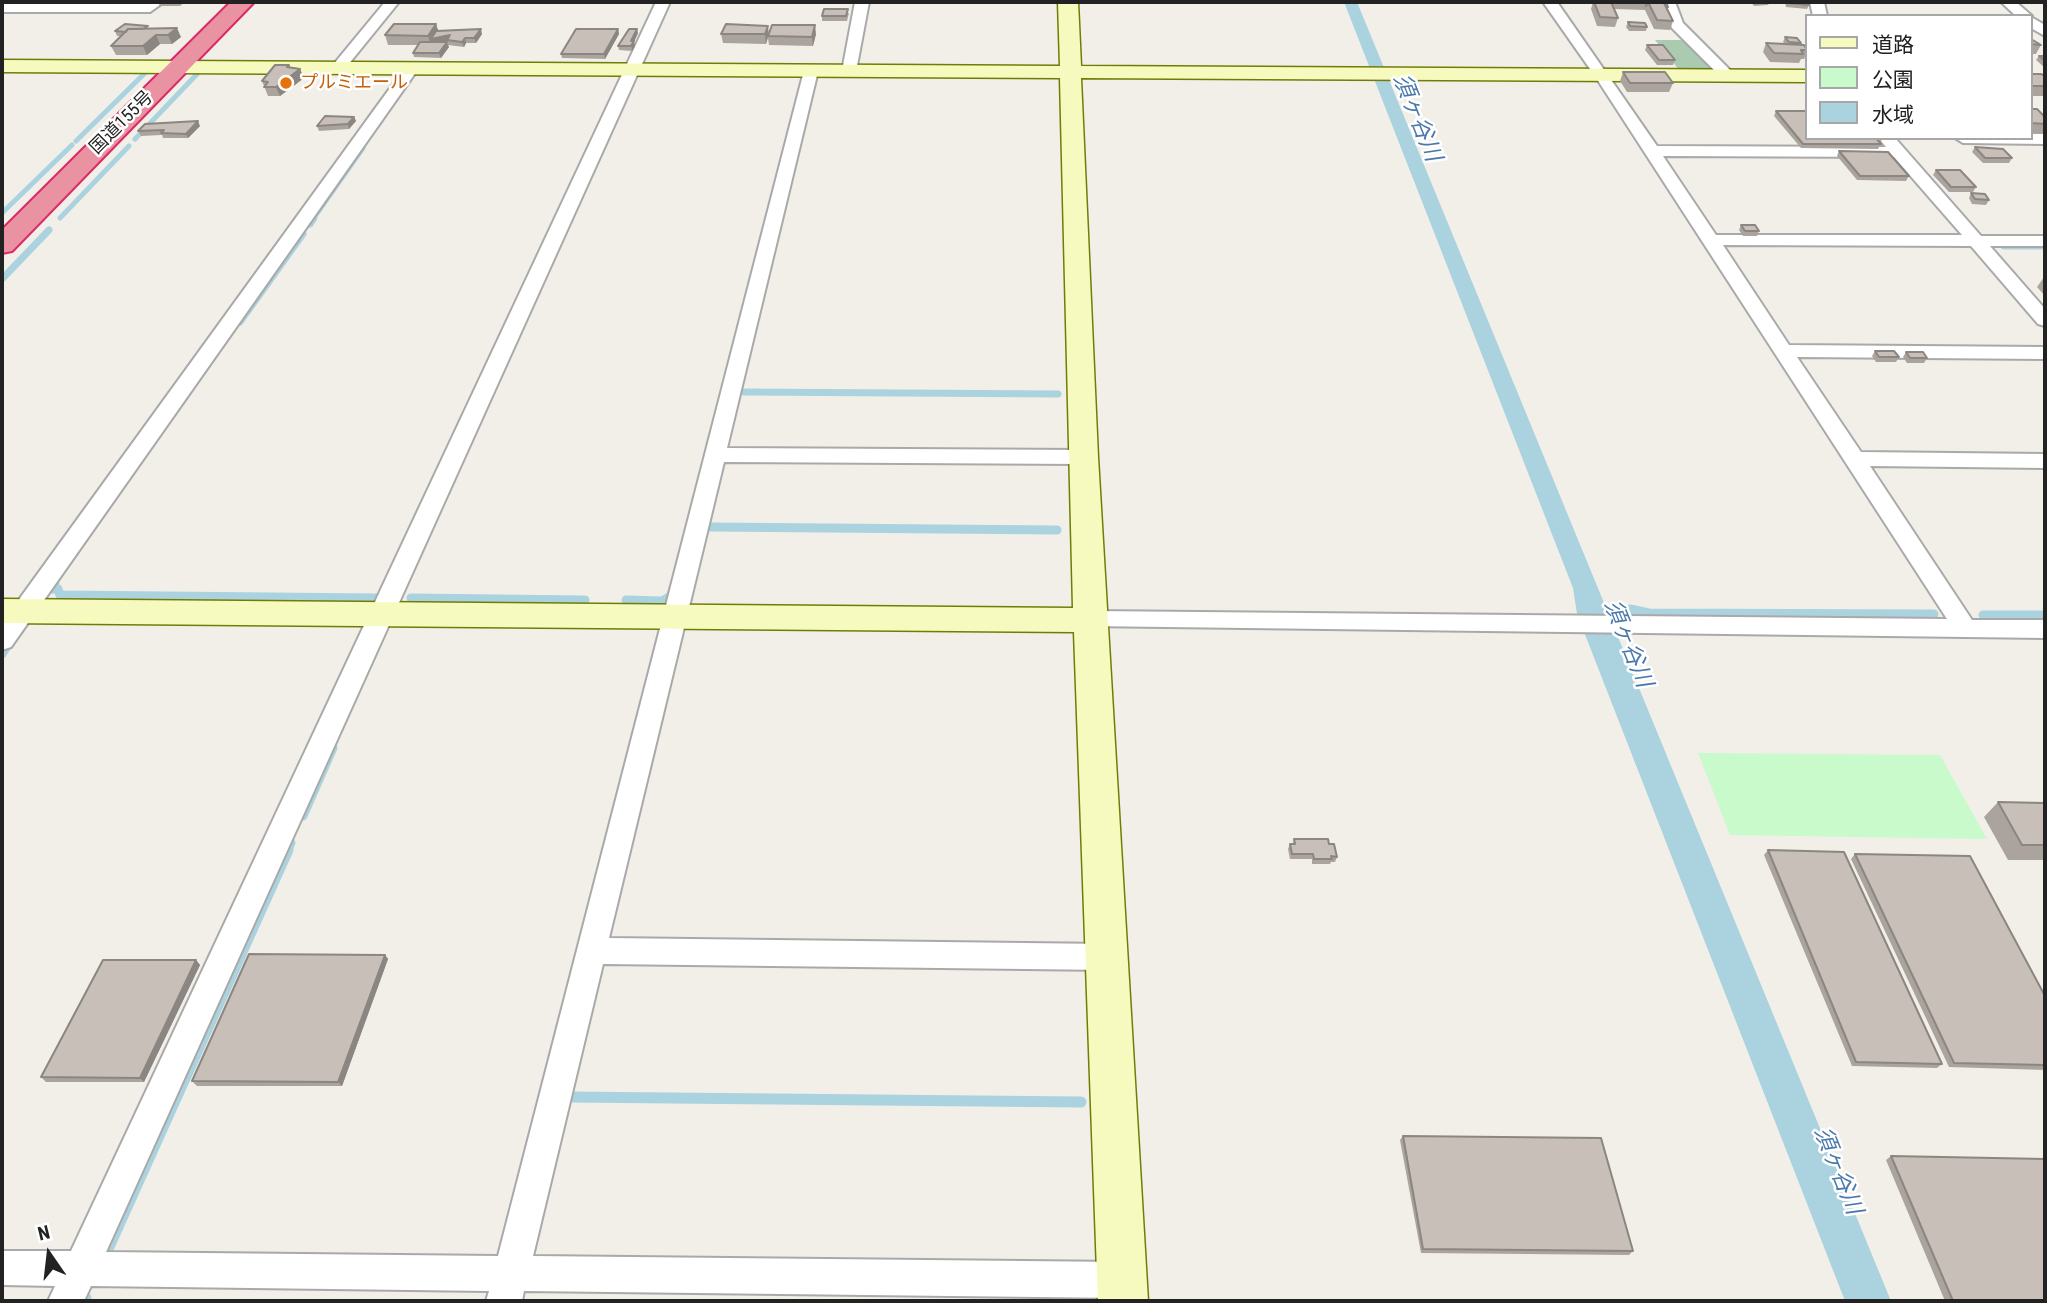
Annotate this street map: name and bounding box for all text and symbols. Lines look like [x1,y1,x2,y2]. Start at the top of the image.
legend [1806,14,2033,140]
text: 道路 [1872,33,1914,57]
text: 公園 [1872,68,1914,92]
water label: 須ヶ谷川 [1386,70,1446,166]
place label: プルミエール [300,72,408,94]
marker: プルミエール [278,75,294,91]
street label: 国道155号 [86,87,158,159]
text: 水域 [1872,103,1914,127]
water label: 須ヶ谷川 [1597,596,1657,692]
water label: 須ヶ谷川 [1807,1123,1867,1219]
north arrow [14,1219,84,1289]
text: N [35,1221,52,1246]

